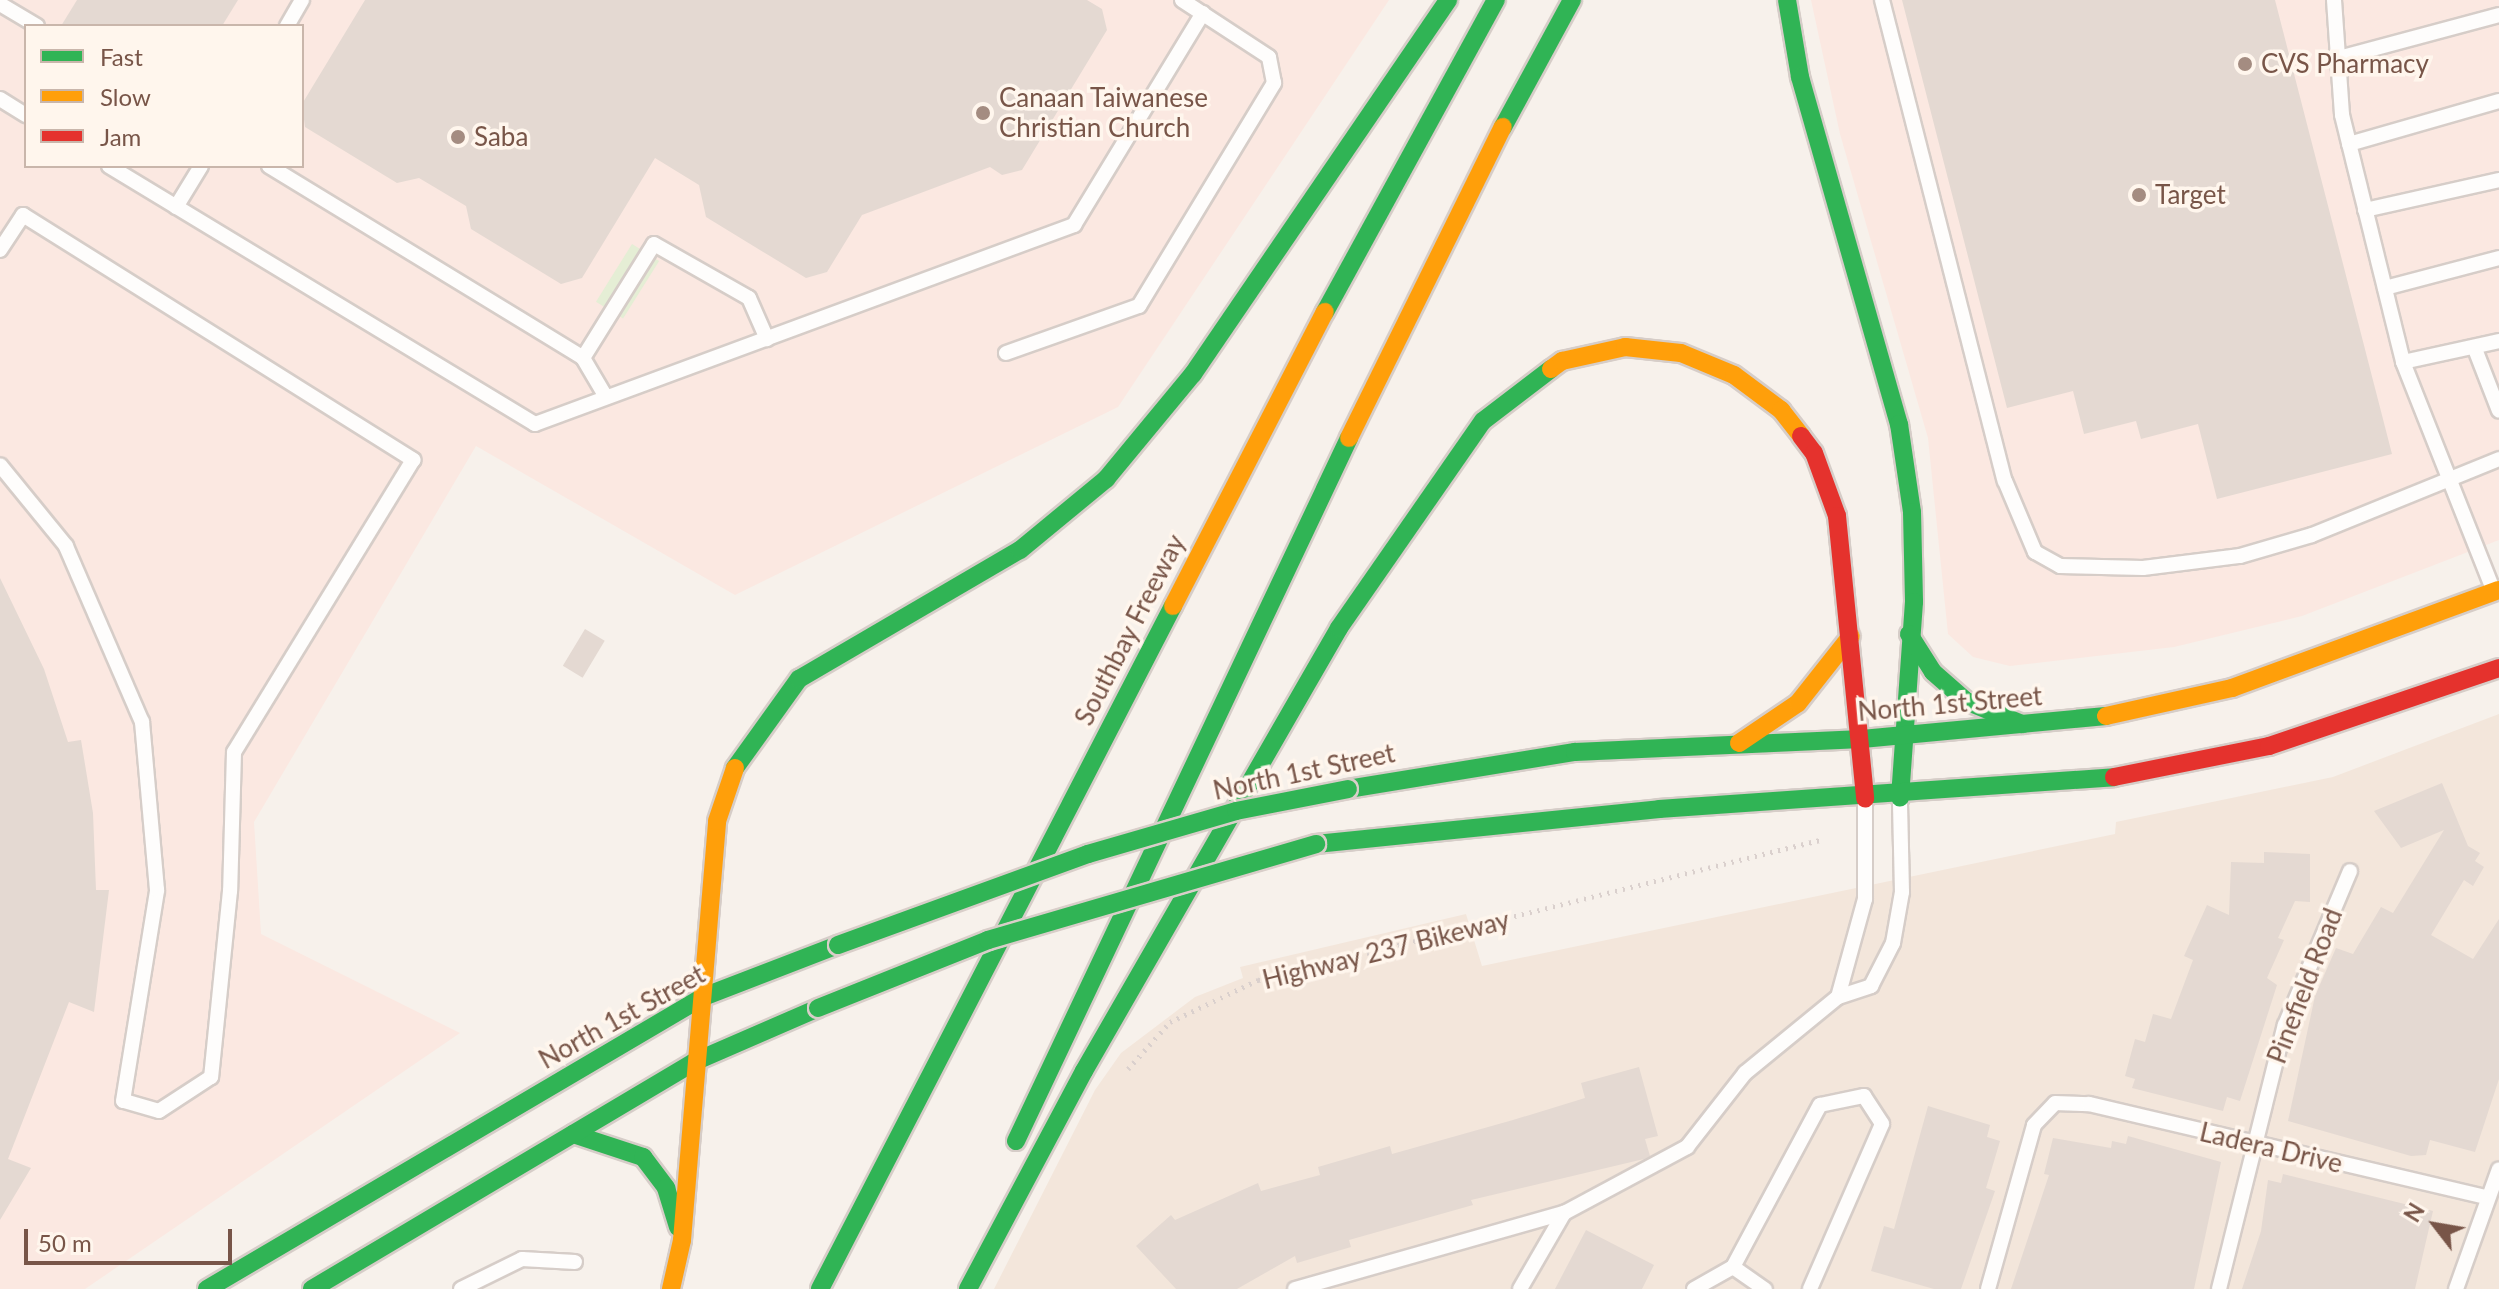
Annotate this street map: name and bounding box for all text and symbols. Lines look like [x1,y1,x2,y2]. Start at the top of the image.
legend [24,24,304,168]
text: Fast [100,42,143,71]
place label: CVS Pharmacy [2261,48,2429,80]
marker: CVS Pharmacy [2236,55,2254,73]
text: Slow [100,82,151,111]
place label: Canaan Taiwanese Christian Church [999,82,1209,144]
marker: Canaan Taiwanese Christian Church [974,104,992,122]
place label: Saba [474,121,528,153]
text: Jam [100,122,141,151]
marker: Saba [449,128,467,146]
place label: Target [2155,179,2226,211]
marker: Target [2130,186,2148,204]
street label: Southbay Freeway [1068,529,1192,731]
street label: North 1st Street [1857,680,2043,728]
street label: North 1st Street [1210,738,1398,806]
street label: Highway 237 Bikeway [1259,904,1513,996]
street label: Pinefield Road [2261,904,2349,1068]
street label: North 1st Street [534,959,710,1075]
street label: Ladera Drive [2197,1116,2345,1180]
north arrow [2395,1185,2475,1265]
text: N [2398,1198,2430,1227]
scale bar [28,1213,236,1263]
text: 50 m [38,1228,92,1257]

